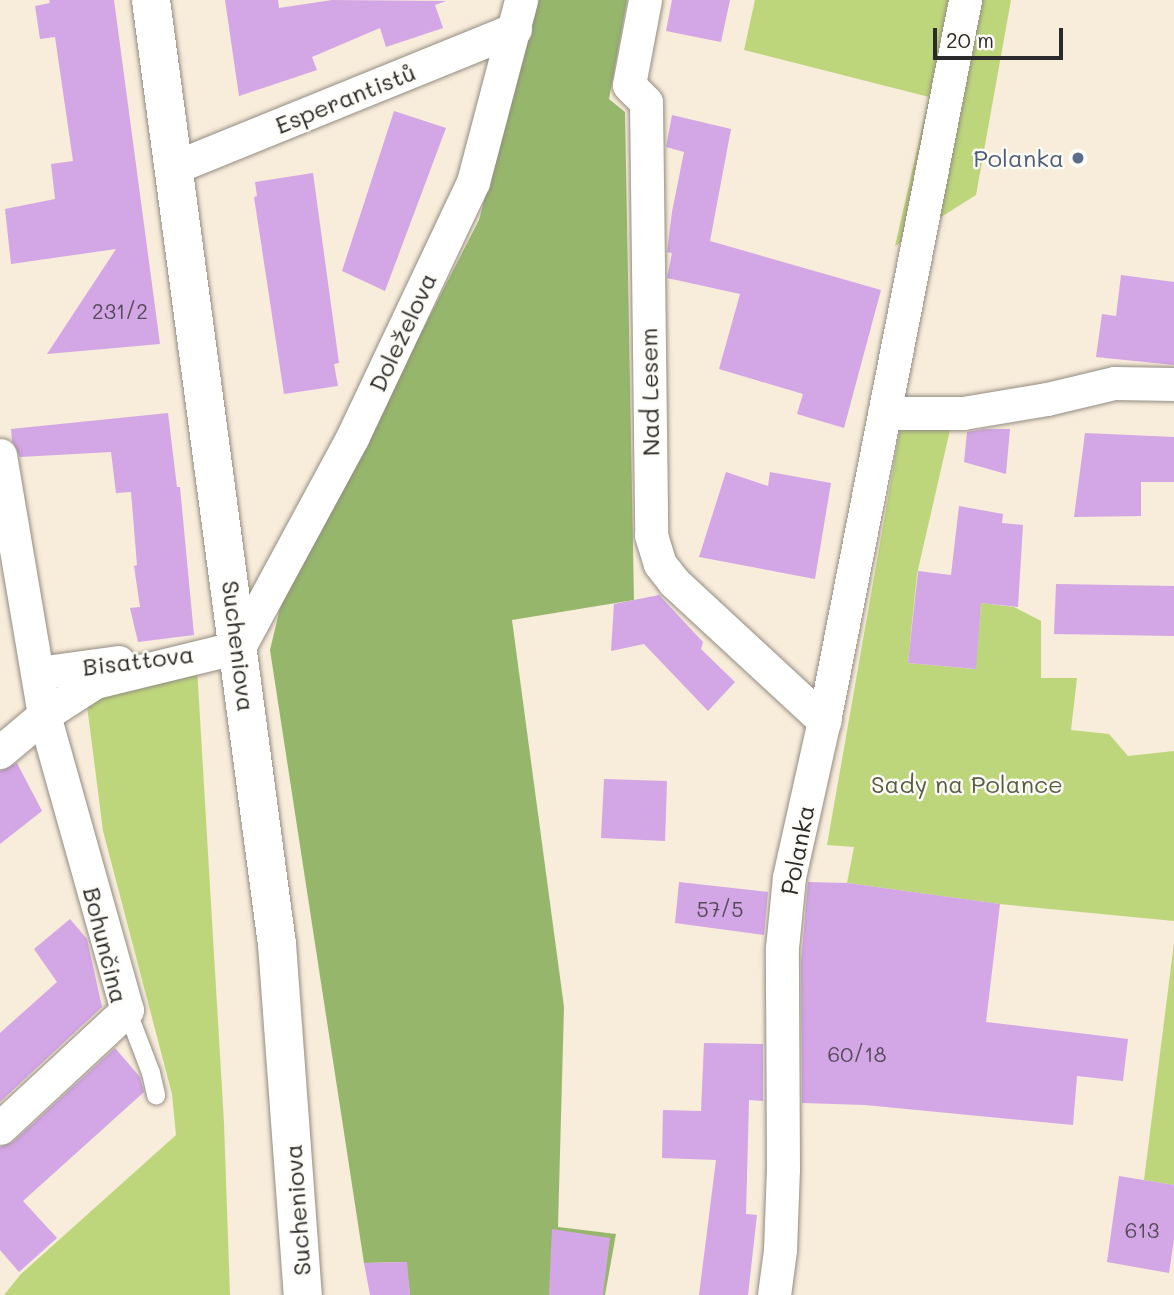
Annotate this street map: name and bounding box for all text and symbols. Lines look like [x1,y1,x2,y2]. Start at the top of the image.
scale bar [936,14,1066,58]
text: 20 m [946,26,994,53]
street label: Esperantistů [271,57,419,139]
place label: Polanka [973,144,1064,172]
marker: Polanka [1070,150,1086,166]
street label: Doleželova [362,268,442,396]
house number: 231/2 [92,298,148,324]
street label: Nad Lesem [633,327,665,457]
street label: Sucheniova [217,579,261,713]
street label: Bisattova [81,639,195,681]
park label: Sady na Polance [871,770,1063,798]
street label: Polanka [774,803,820,897]
street label: Bohunčina [78,884,134,1006]
house number: 57/5 [696,896,744,922]
house number: 60/18 [828,1041,886,1067]
street label: Sucheniova [278,1143,316,1277]
house number: 613 [1125,1217,1159,1243]

